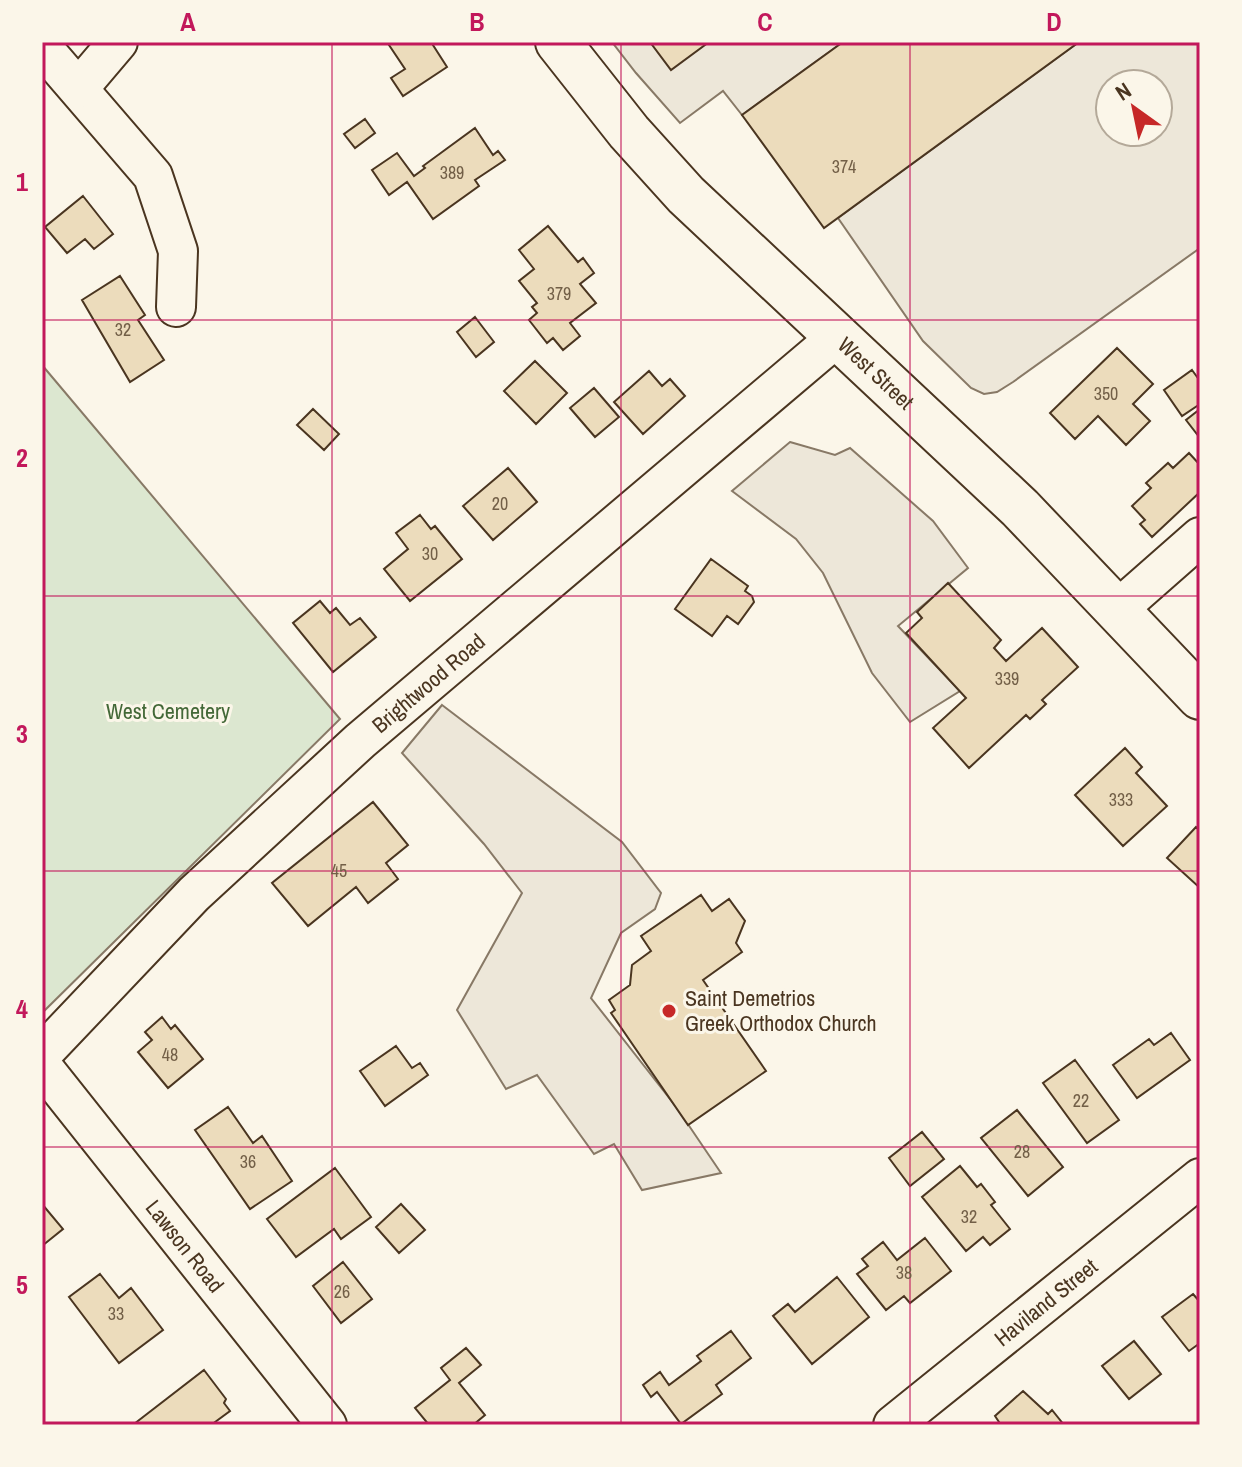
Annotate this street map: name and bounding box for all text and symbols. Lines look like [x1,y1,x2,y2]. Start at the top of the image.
text: A [180,4,196,39]
text: B [469,4,485,39]
text: C [757,4,773,39]
text: D [1046,4,1062,39]
north arrow [1094,68,1174,148]
text: N [1109,75,1137,107]
house number: 374 [832,154,856,179]
house number: 389 [440,160,464,185]
text: 1 [16,164,28,199]
house number: 379 [547,281,571,306]
house number: 32 [115,317,131,342]
street label: West Street [831,330,921,416]
house number: 350 [1094,381,1118,406]
text: 2 [16,440,28,475]
house number: 20 [492,491,508,516]
house number: 30 [422,541,438,566]
street label: Brightwood Road [365,627,491,740]
house number: 339 [995,666,1019,691]
park label: West Cemetery [106,696,230,726]
text: 3 [16,716,28,751]
house number: 333 [1109,787,1133,812]
house number: 45 [331,858,347,883]
place label: Saint Demetrios Greek Orthodox Church [685,983,877,1038]
text: 4 [16,991,28,1026]
marker: Saint Demetrios Greek Orthodox Church [660,1002,678,1020]
house number: 48 [162,1042,178,1067]
house number: 22 [1073,1088,1089,1113]
house number: 28 [1014,1139,1030,1164]
house number: 36 [240,1149,256,1174]
street label: Lawson Road [139,1194,231,1299]
house number: 32 [961,1204,977,1229]
street label: Haviland Street [988,1251,1104,1353]
house number: 38 [896,1260,912,1285]
text: 5 [16,1267,28,1302]
house number: 26 [334,1279,350,1304]
house number: 33 [108,1301,124,1326]

